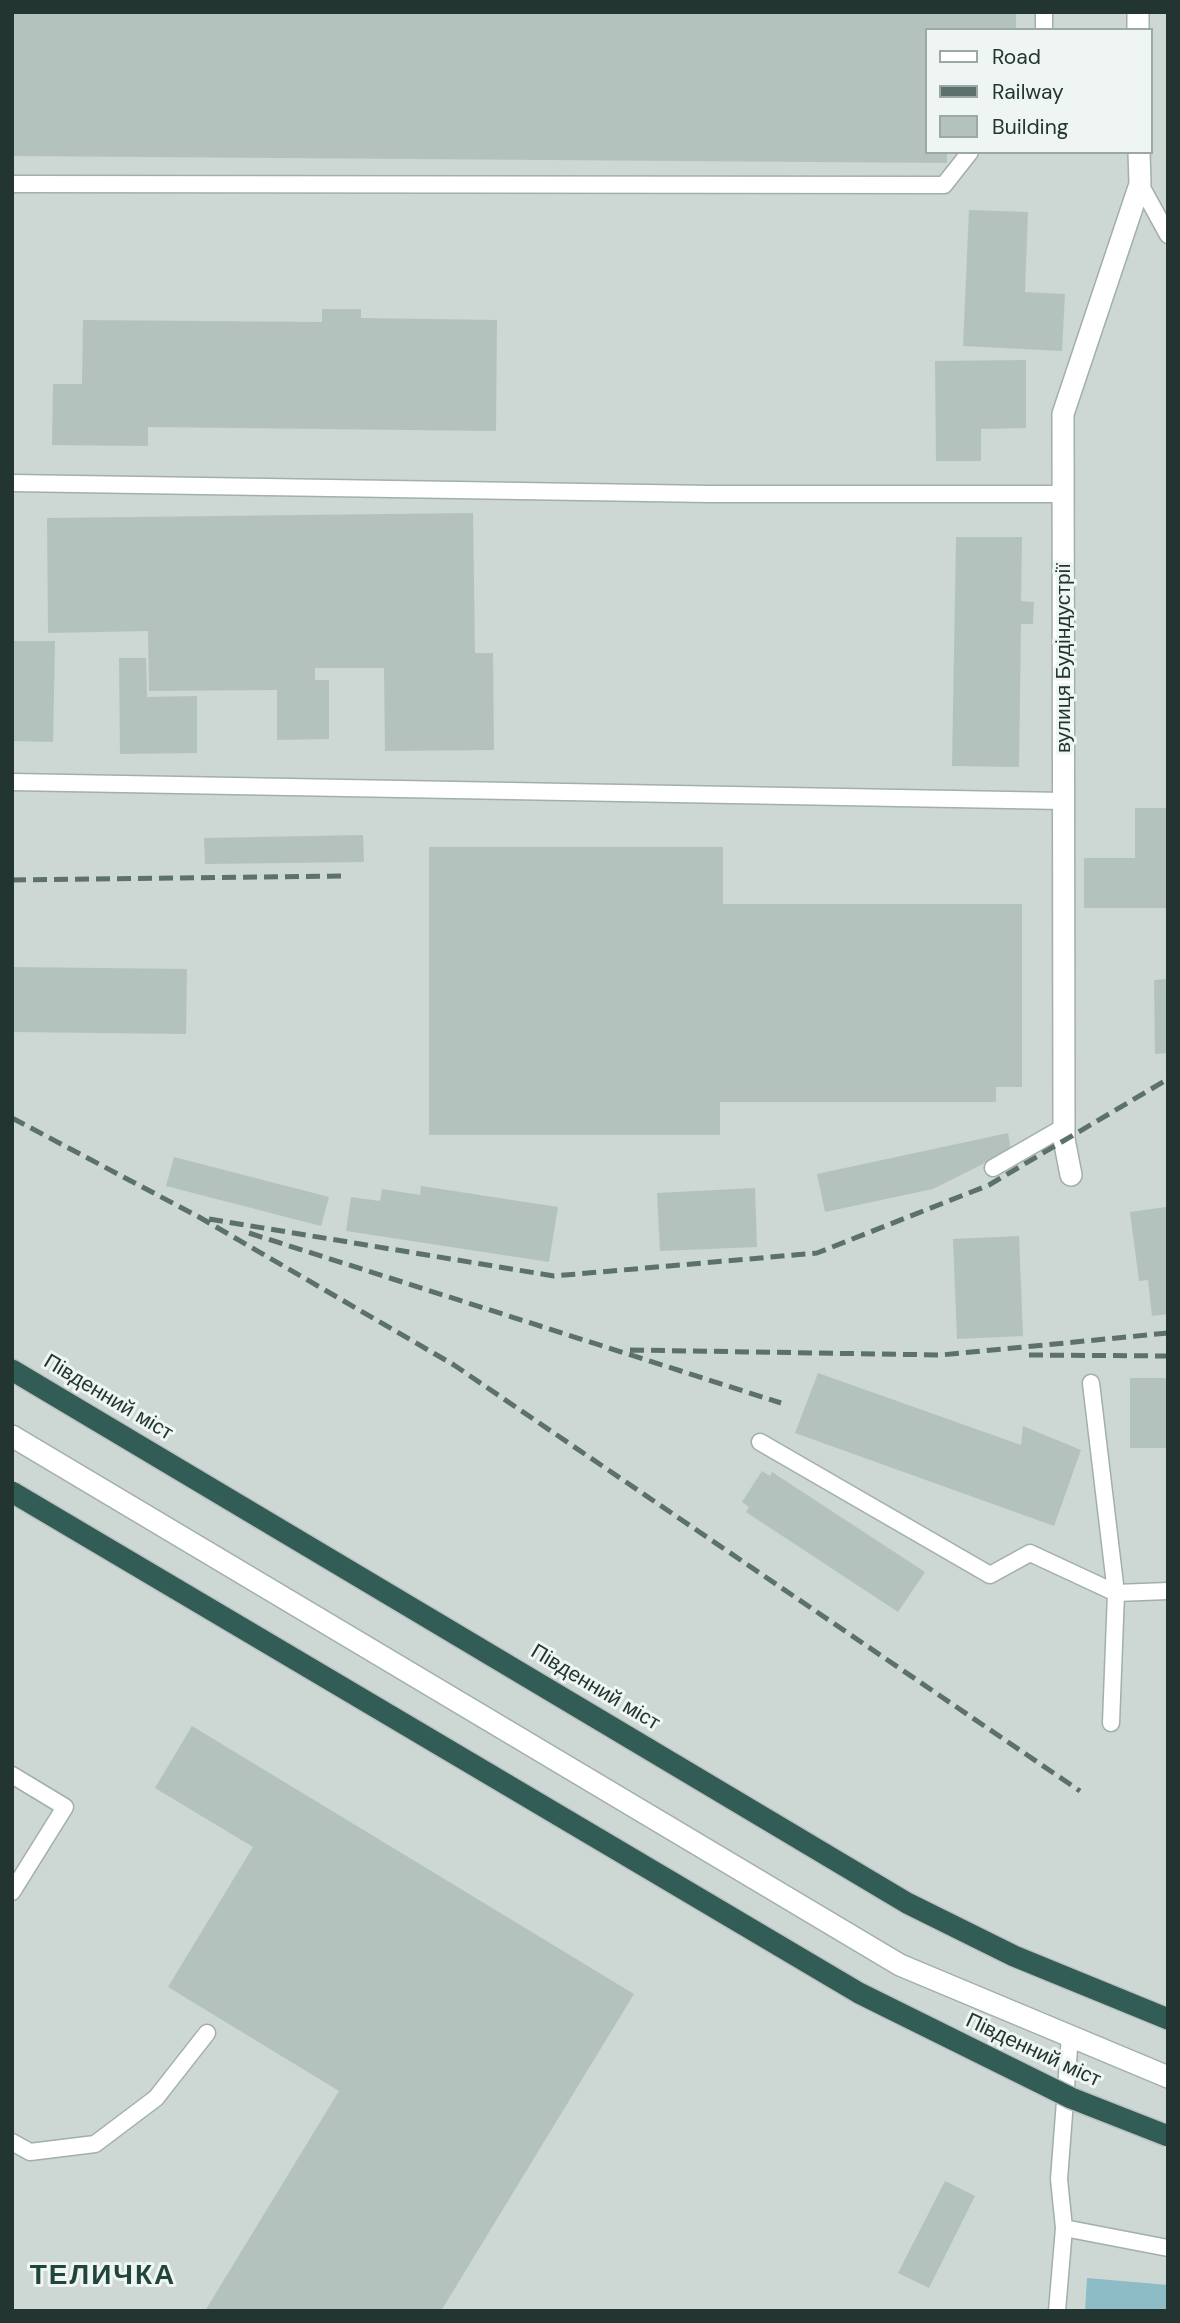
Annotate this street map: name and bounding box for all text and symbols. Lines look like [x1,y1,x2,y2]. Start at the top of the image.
legend [925,28,1152,154]
text: Road [992,43,1041,71]
text: Railway [992,78,1064,106]
text: Building [992,113,1068,141]
street label: вулиця Будіндустрії [1051,563,1077,753]
street label: Південний міст [39,1350,177,1446]
street label: Південний міст [526,1640,664,1736]
street label: Південний міст [961,2009,1105,2093]
district label: ТЕЛИЧКА [31,2260,175,2294]

